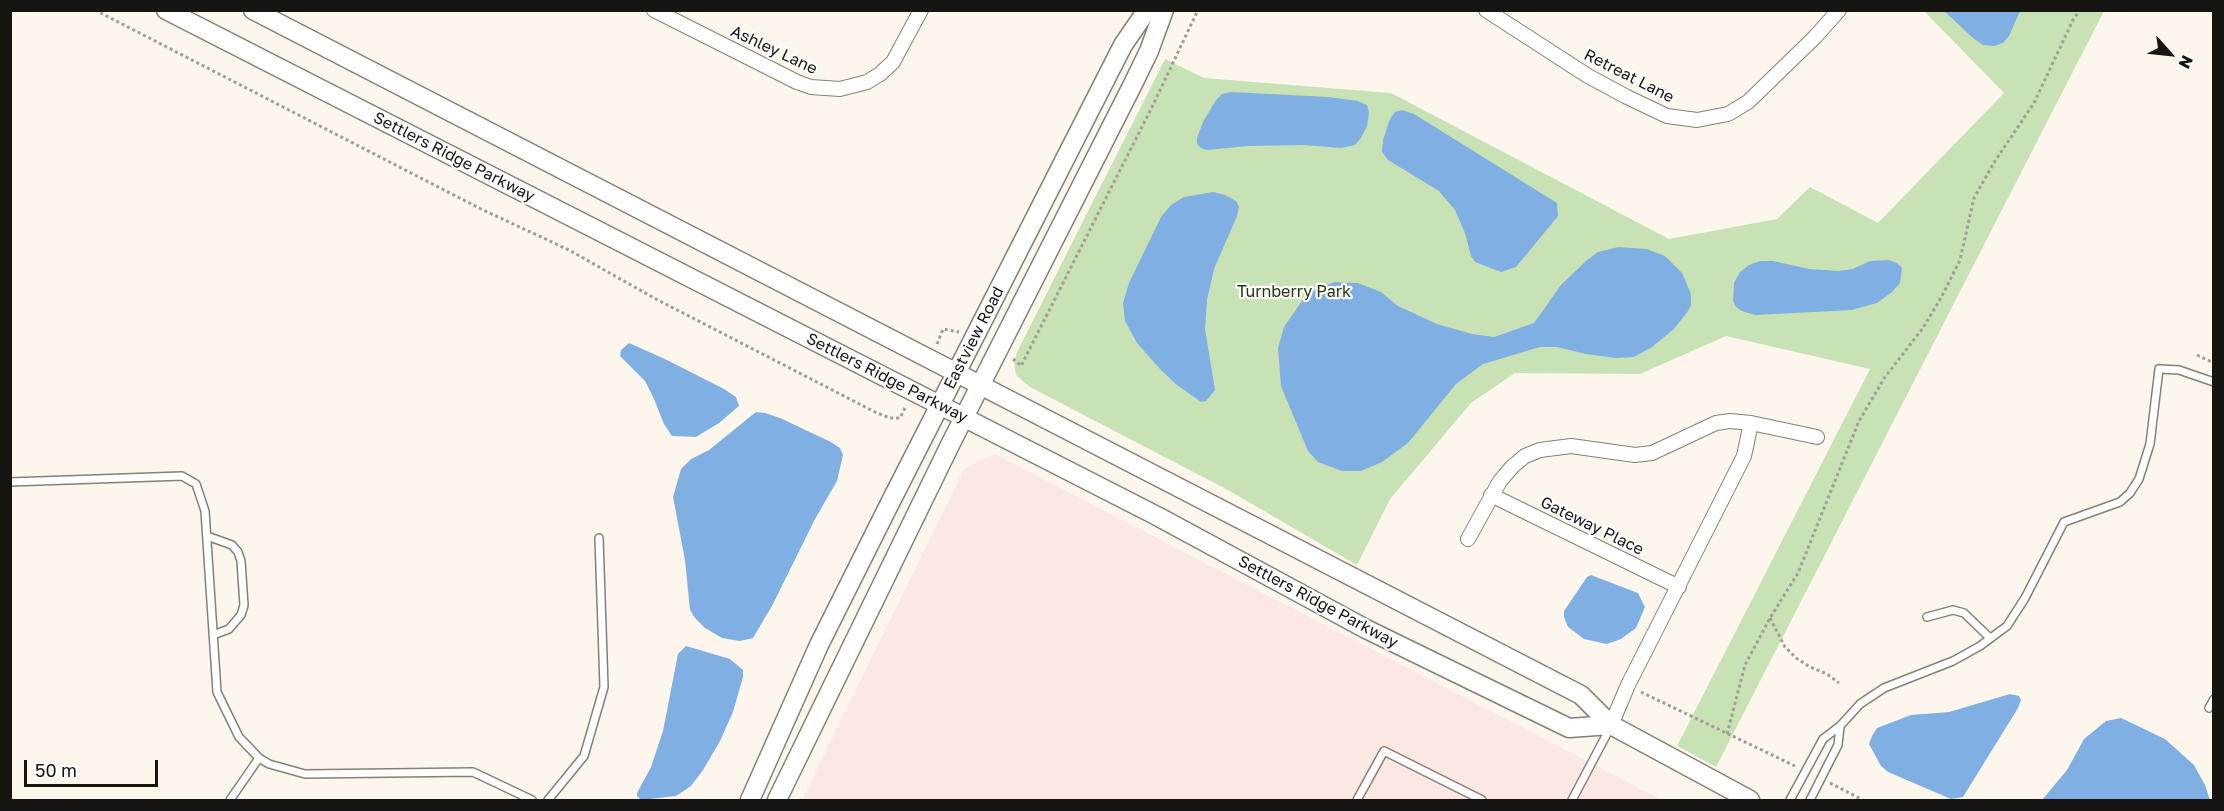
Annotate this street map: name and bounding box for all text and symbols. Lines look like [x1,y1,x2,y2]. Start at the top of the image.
street label: Ashley Lane [728,22,820,78]
north arrow [2140,24,2200,84]
street label: Retreat Lane [1581,45,1677,107]
text: N [2174,52,2198,72]
street label: Settlers Ridge Parkway [370,108,538,206]
park label: Turnberry Park [1237,282,1351,302]
street label: Eastview Road [940,284,1008,392]
street label: Settlers Ridge Parkway [803,329,971,427]
street label: Gateway Place [1537,493,1647,559]
street label: Settlers Ridge Parkway [1235,552,1401,652]
scale bar [27,748,160,786]
text: 50 m [35,759,77,781]

